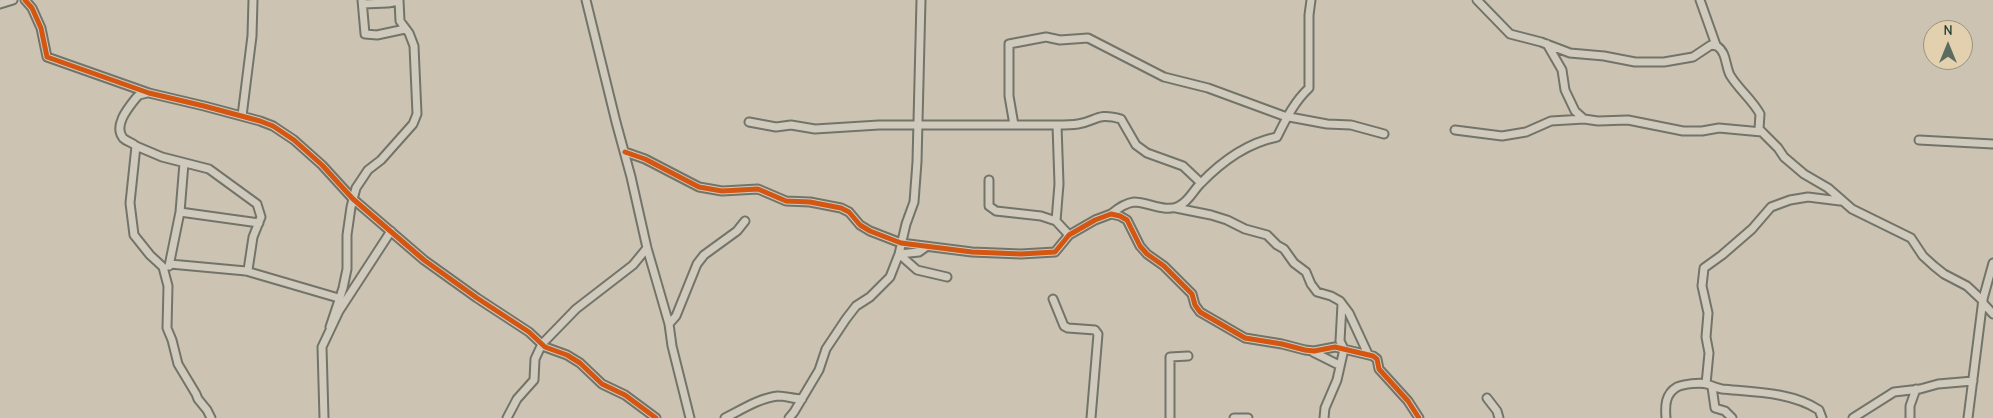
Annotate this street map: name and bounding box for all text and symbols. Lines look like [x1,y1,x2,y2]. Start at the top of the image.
north arrow [1923,20,1973,70]
text: N [1943,22,1953,39]

